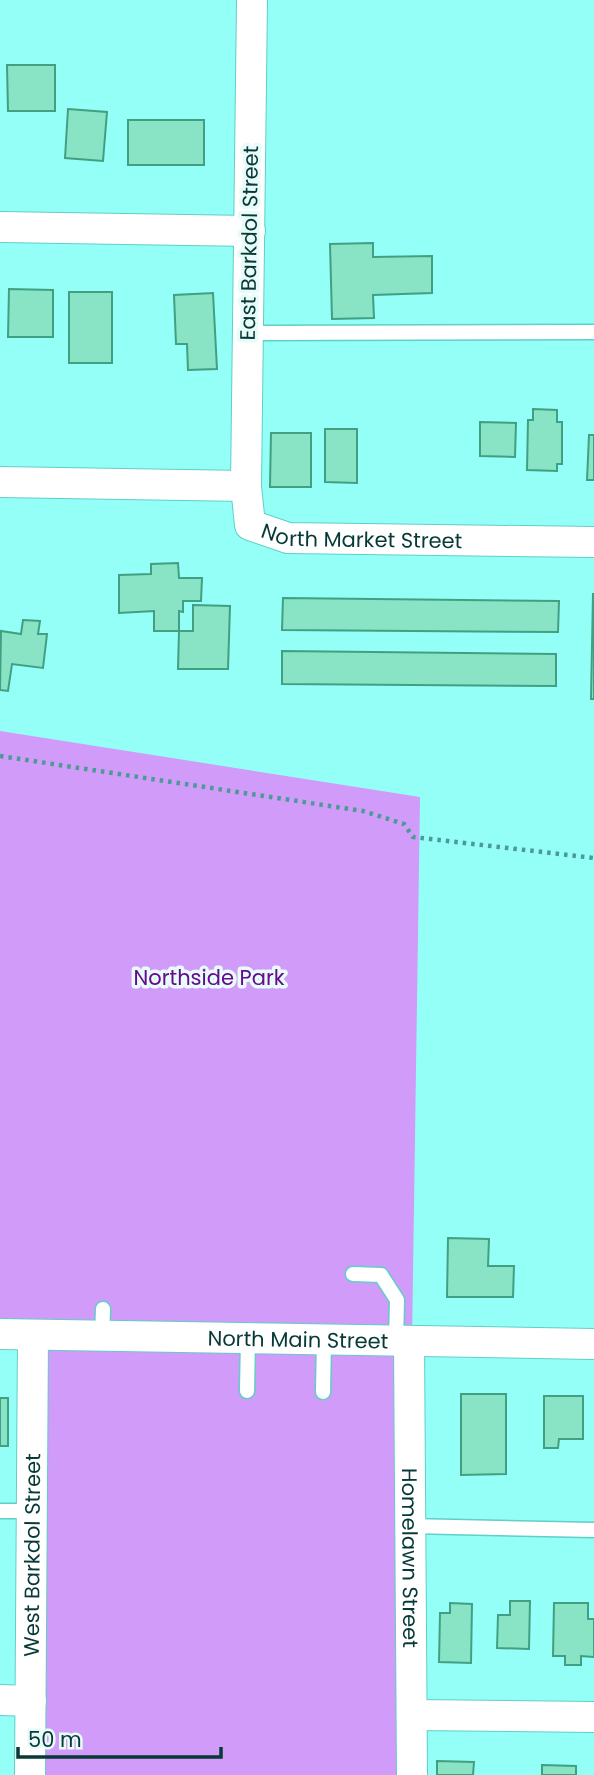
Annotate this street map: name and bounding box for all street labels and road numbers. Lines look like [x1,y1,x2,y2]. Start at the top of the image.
street label: East Barkdol Street [233,145,265,341]
street label: North Market Street [258,515,463,555]
street label: North Main Street [207,1323,389,1355]
street label: West Barkdol Street [16,1453,47,1657]
street label: Homelawn Street [395,1468,426,1648]

